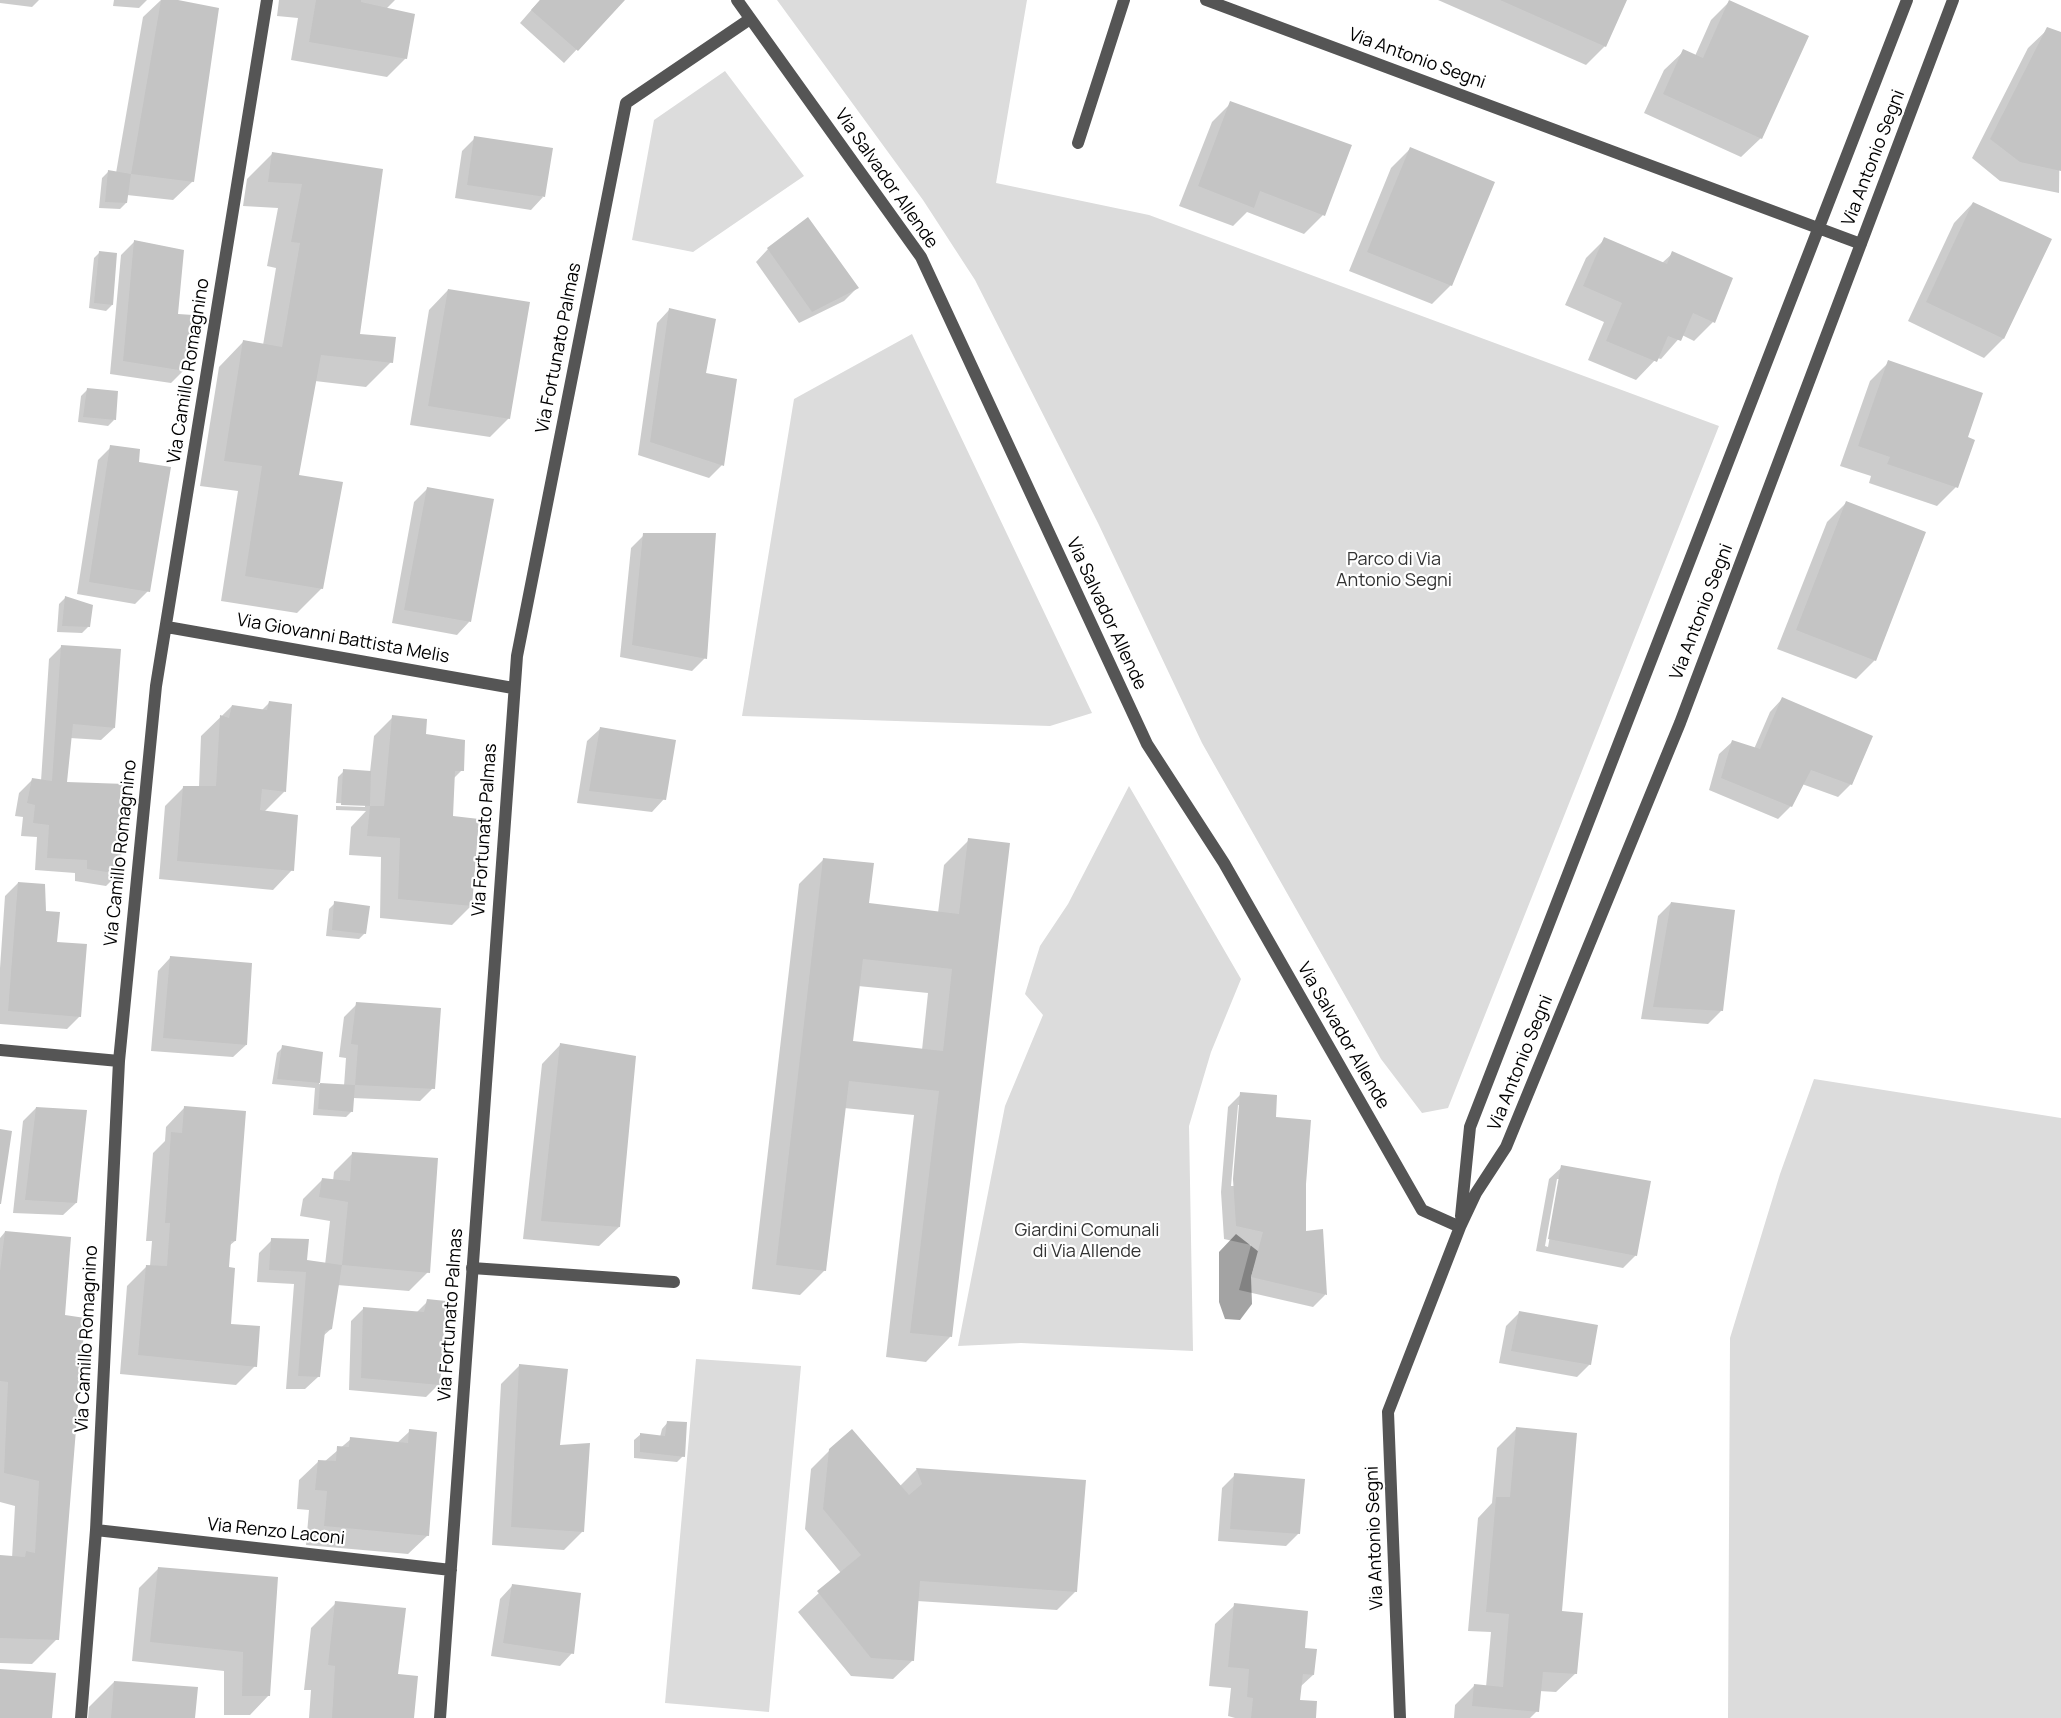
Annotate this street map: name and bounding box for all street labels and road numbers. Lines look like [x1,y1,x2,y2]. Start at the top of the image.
street label: Via Antonio Segni [1346,24,1488,94]
street label: Via Antonio Segni [1838,87,1910,229]
street label: Via Salvador Allende [830,105,942,253]
street label: Via Fortunato Palmas [532,261,586,435]
street label: Via Camillo Romagnino [164,277,214,465]
street label: Via Salvador Allende [1061,534,1151,694]
street label: Via Antonio Segni [1666,541,1738,683]
street label: Via Giovanni Battista Melis [235,610,451,668]
street label: Via Fortunato Palmas [468,743,502,917]
street label: Via Camillo Romagnino [100,759,142,947]
street label: Via Salvador Allende [1292,959,1394,1113]
street label: Via Antonio Segni [1484,992,1558,1134]
street label: Via Fortunato Palmas [434,1228,468,1402]
street label: Via Camillo Romagnino [71,1245,103,1433]
street label: Via Antonio Segni [1362,1466,1388,1610]
street label: Via Renzo Laconi [206,1514,346,1550]

